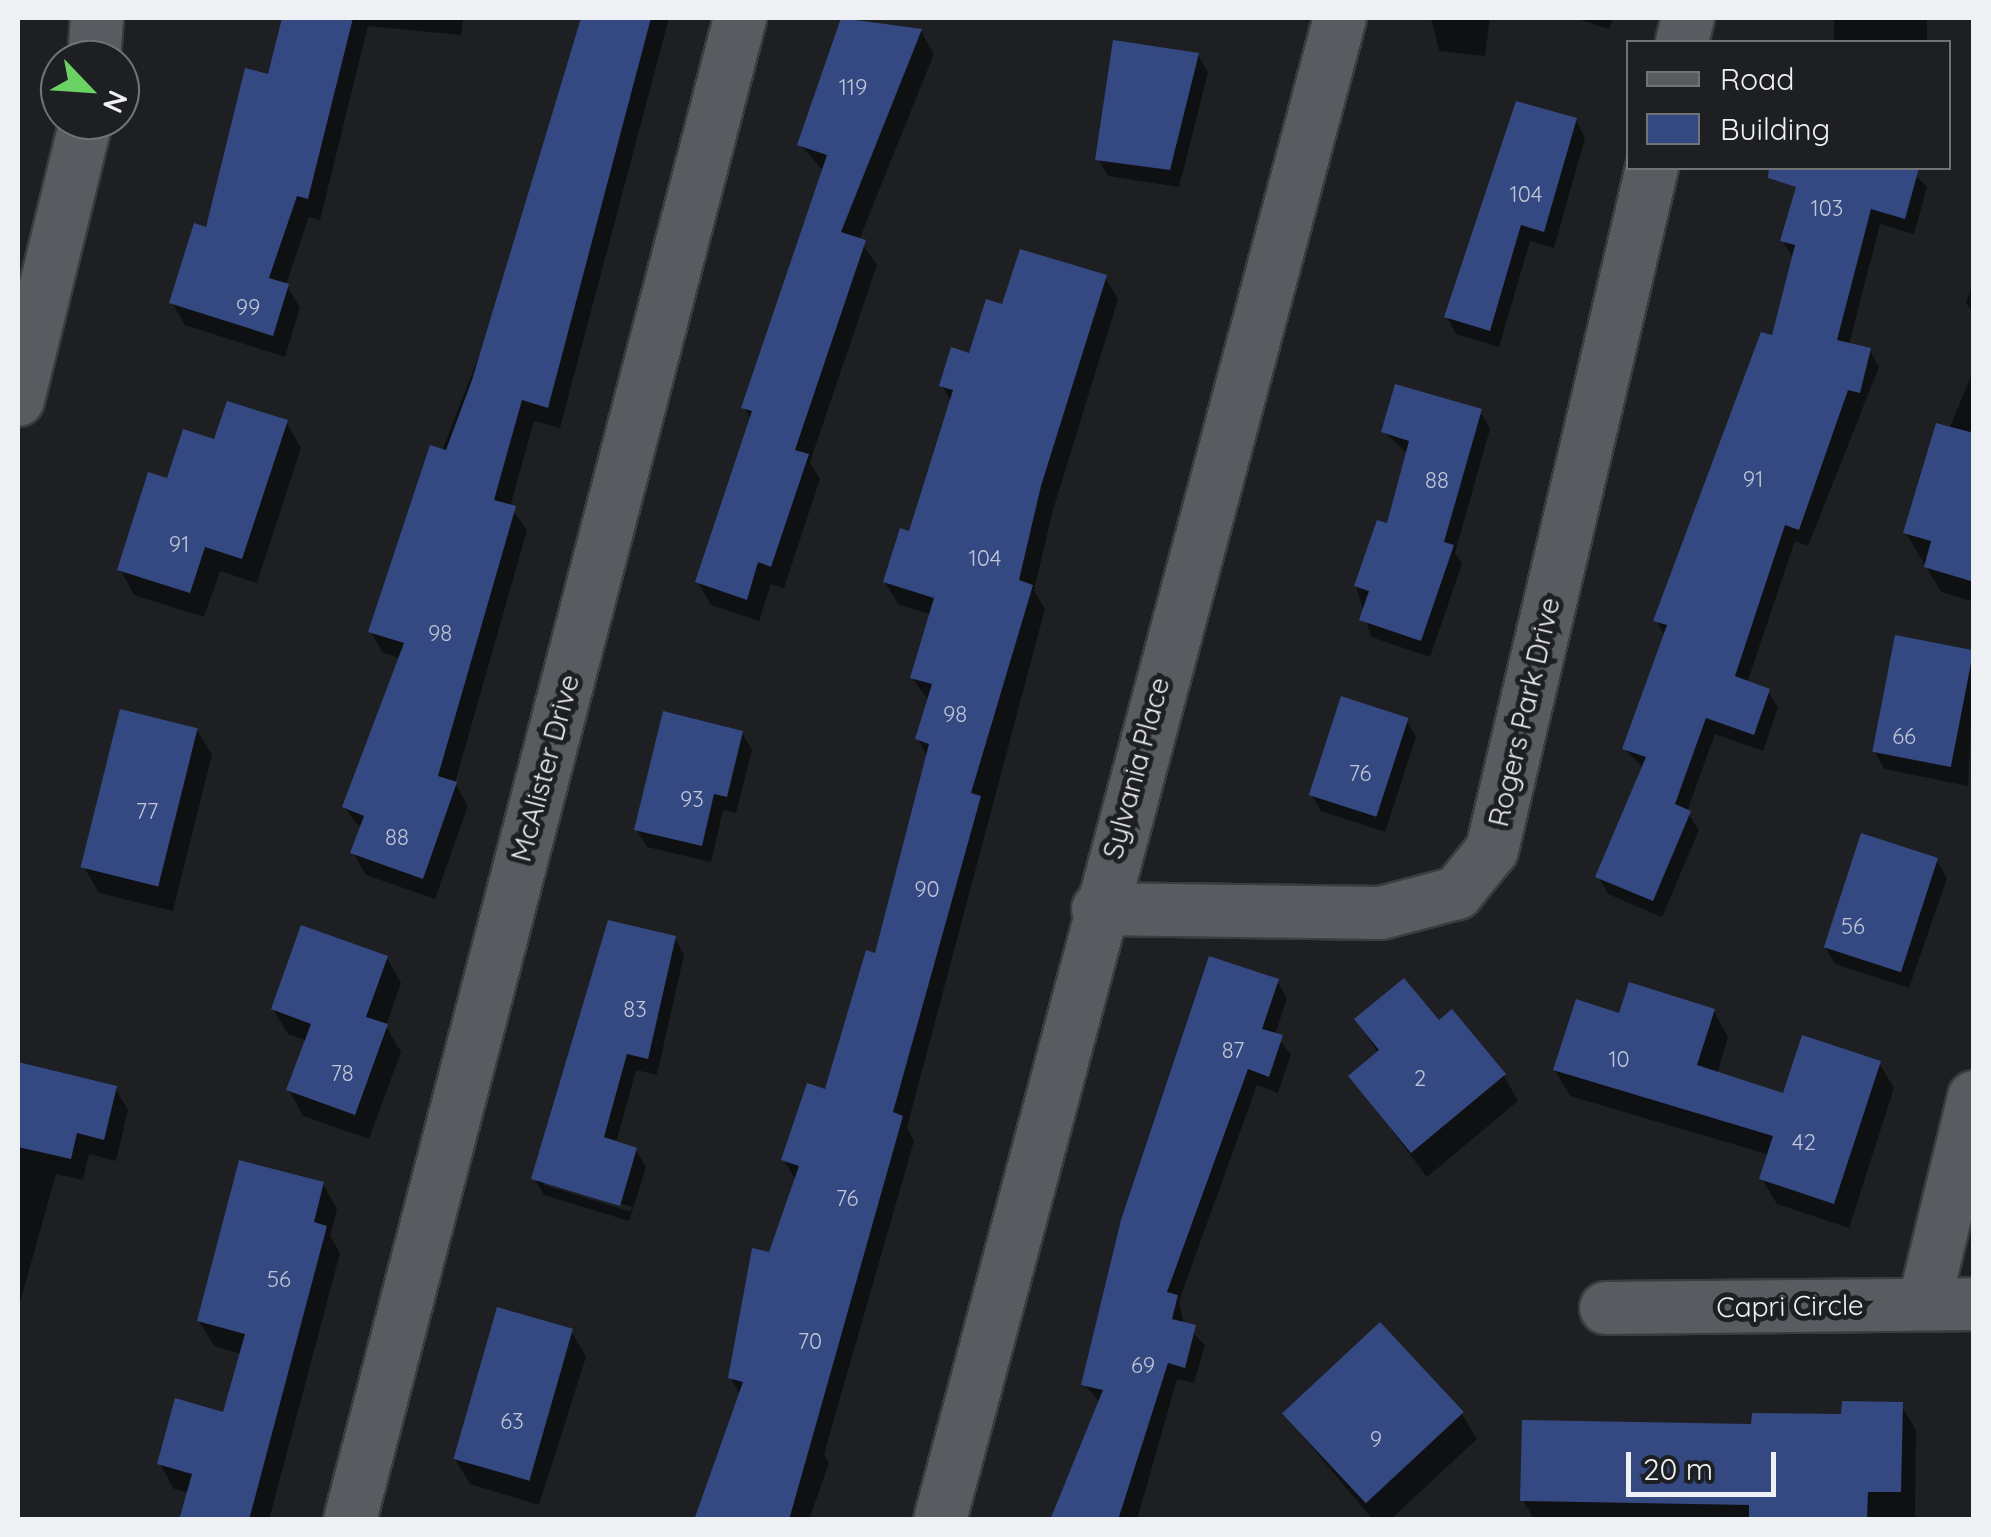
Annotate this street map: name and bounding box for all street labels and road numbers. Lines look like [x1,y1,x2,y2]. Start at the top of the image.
street label: Rogers Park Drive [1481,594,1567,830]
street label: McAlister Drive [504,671,586,865]
street label: Sylvania Place [1096,674,1176,862]
street label: Capri Circle [1716,1288,1864,1324]

